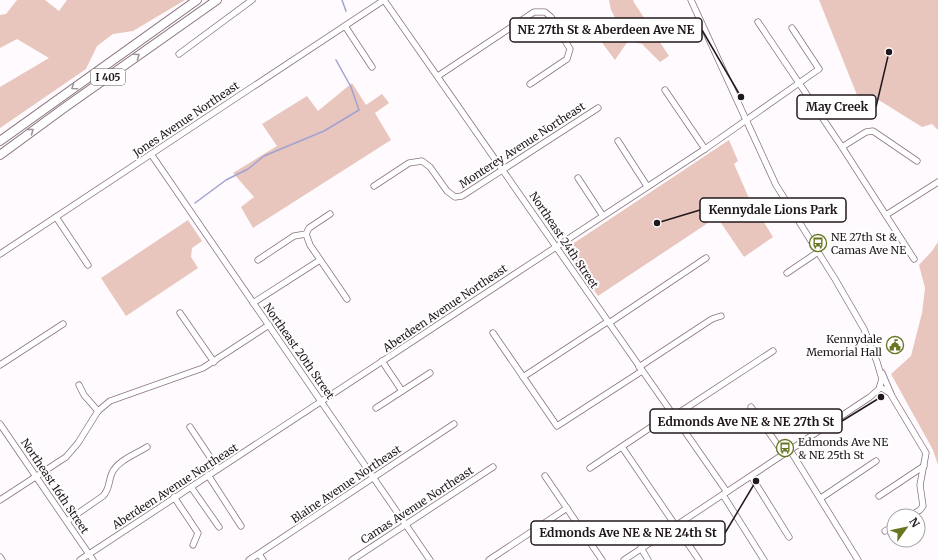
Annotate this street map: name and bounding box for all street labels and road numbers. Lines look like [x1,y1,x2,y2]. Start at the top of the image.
road number: I 405 [91,69,125,85]
street label: Jones Avenue Northeast [129,78,242,160]
street label: Monterey Avenue Northeast [456,99,588,191]
street label: Northeast 24th Street [526,189,602,292]
street label: Aberdeen Avenue Northeast [379,261,510,355]
street label: Northeast 20th Street [261,300,338,402]
street label: Northeast 16th Street [18,436,92,537]
street label: Aberdeen Avenue Northeast [109,440,241,532]
street label: Blaine Avenue Northeast [288,442,404,526]
street label: Camas Avenue Northeast [358,463,477,547]

